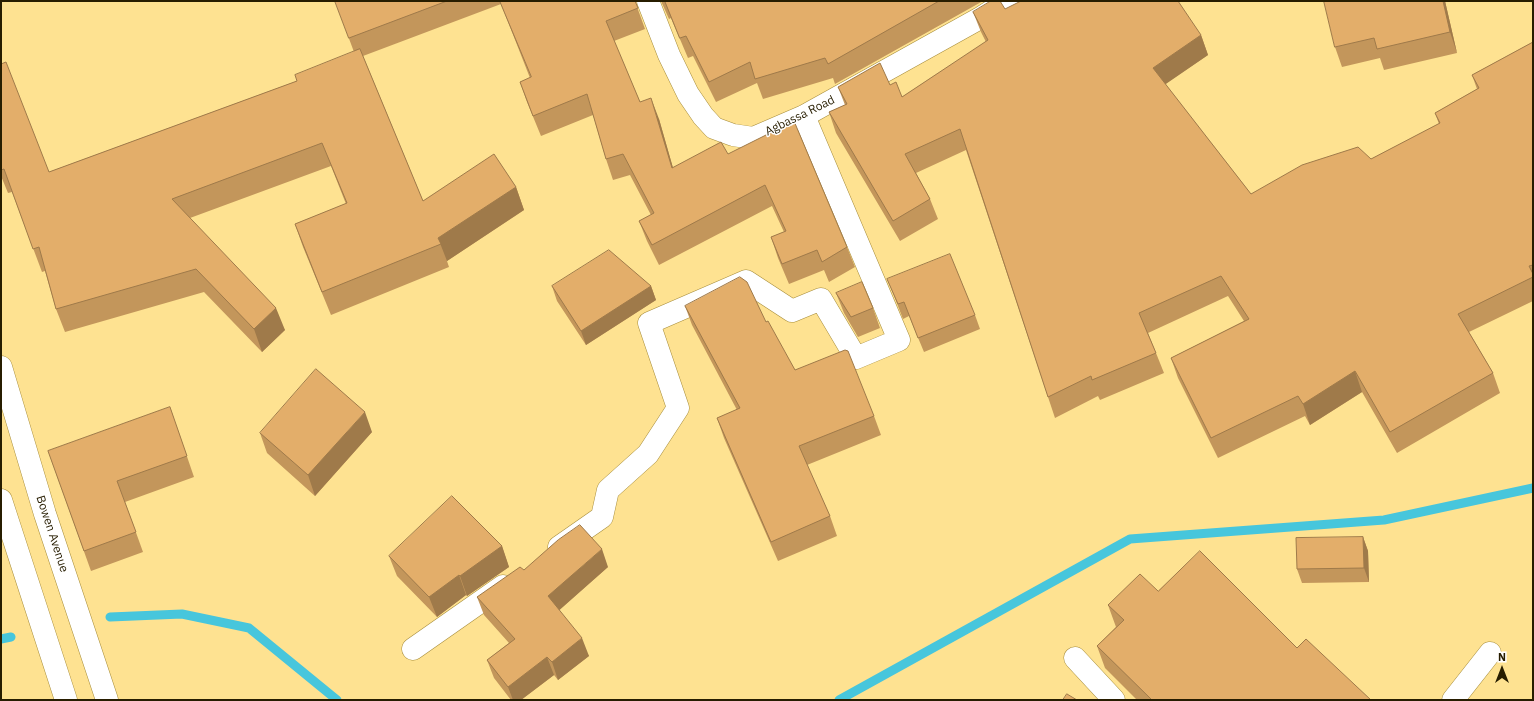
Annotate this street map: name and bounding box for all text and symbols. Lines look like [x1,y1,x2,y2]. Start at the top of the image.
street label: Agbassa Road [763,93,837,139]
street label: Bowen Avenue [33,494,71,574]
north arrow [1482,649,1522,689]
text: N [1498,650,1506,664]

